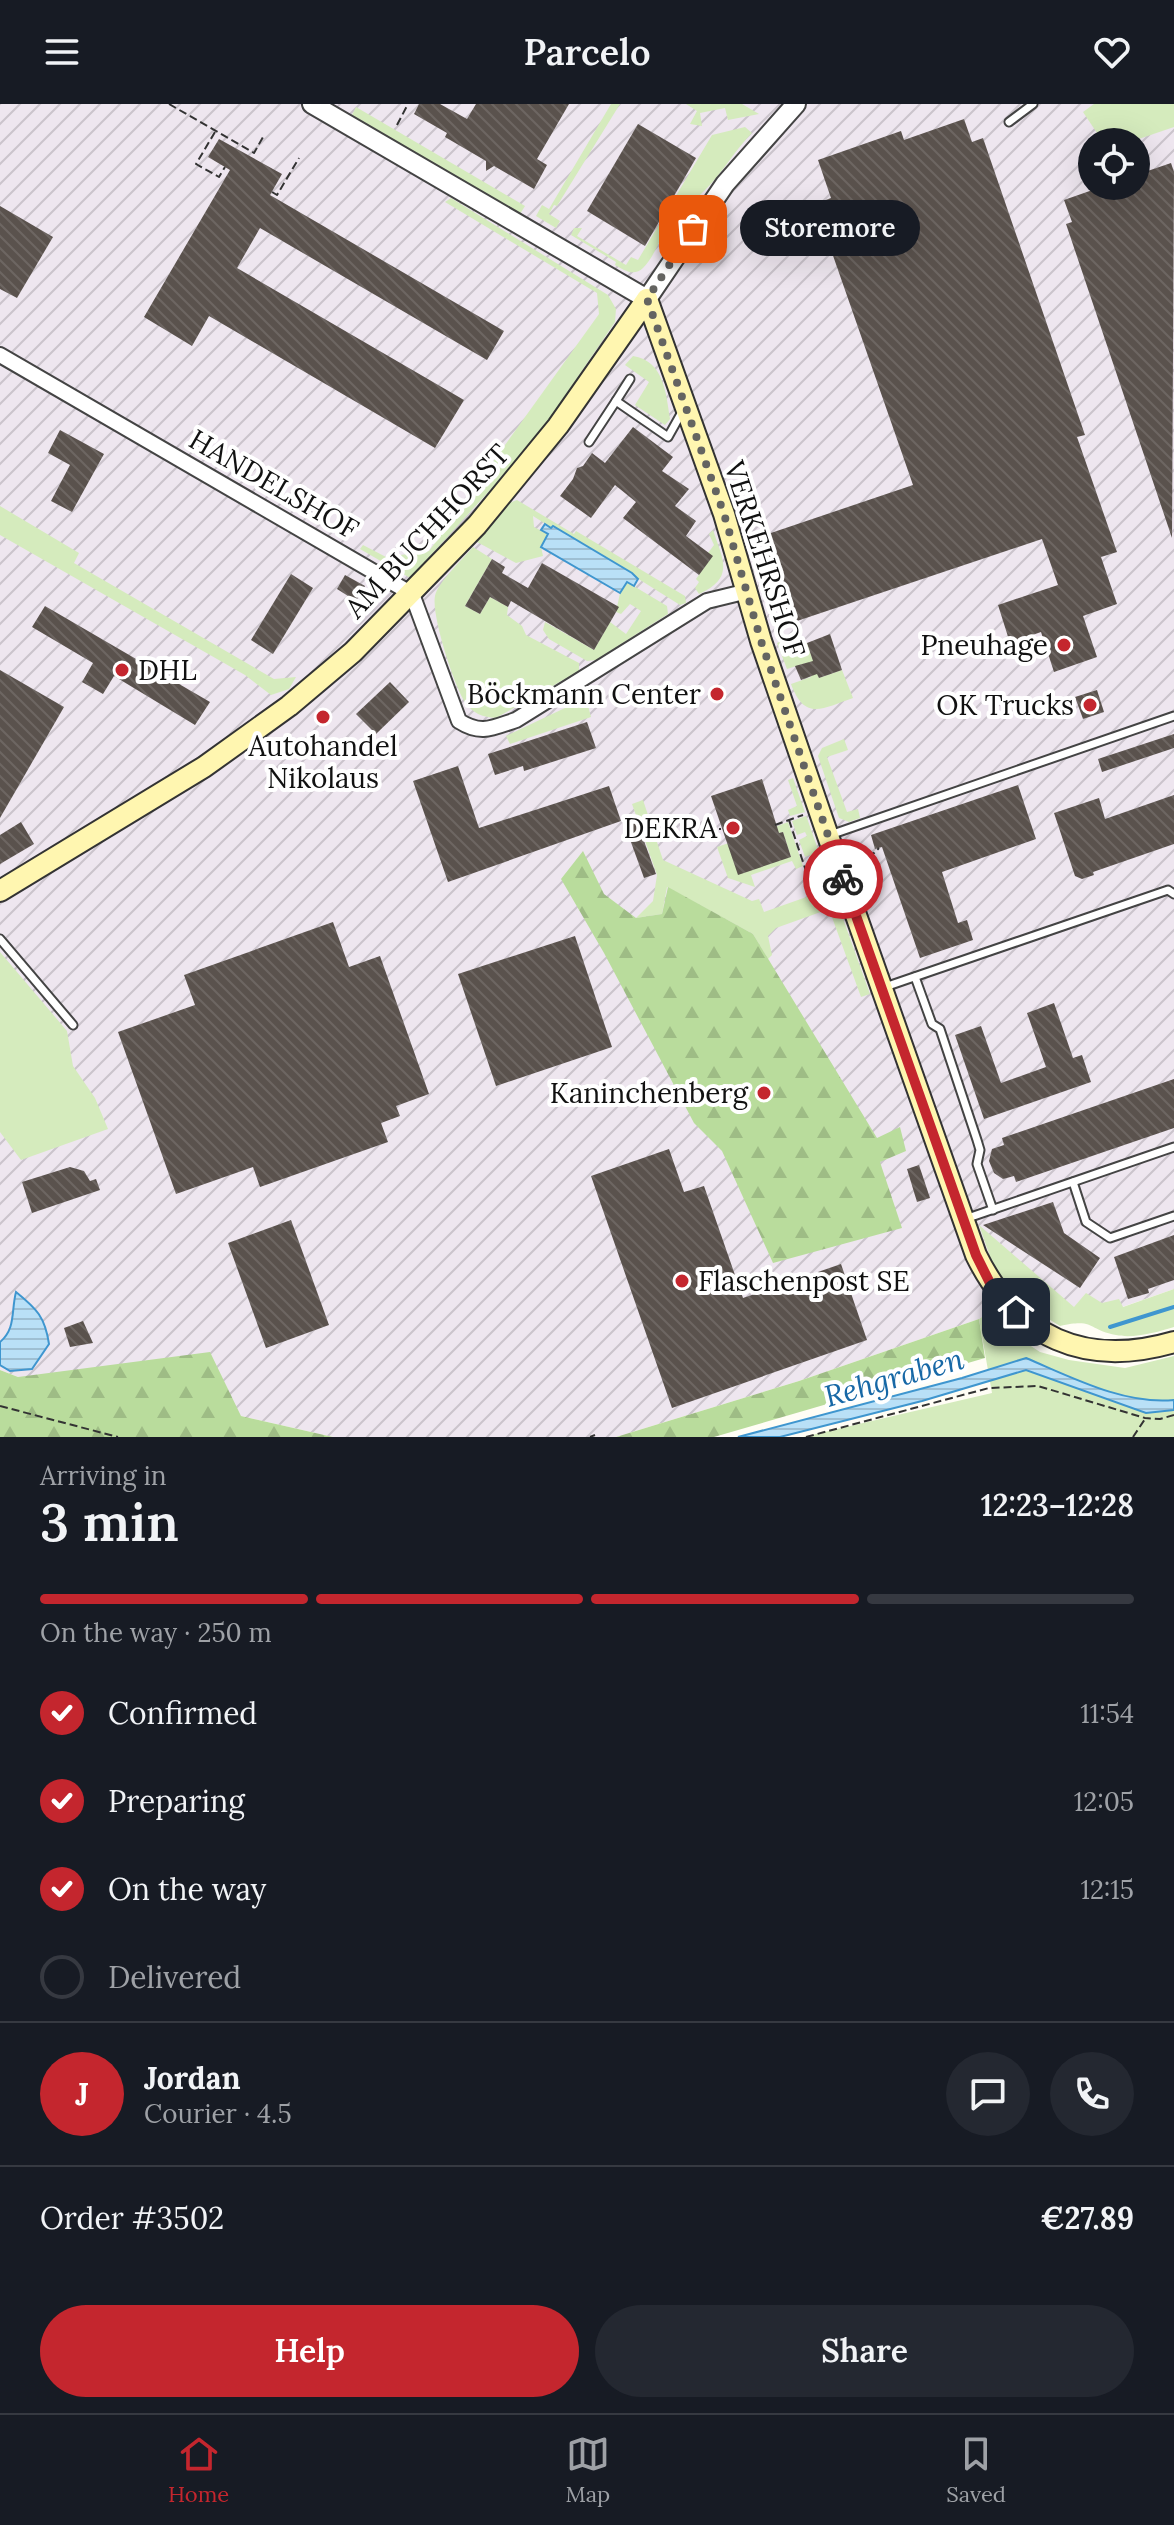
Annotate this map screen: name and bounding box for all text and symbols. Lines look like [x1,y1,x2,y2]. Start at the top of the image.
text: Parcelo [524,29,651,75]
icon: menu [40,30,84,74]
icon: heart [1090,30,1134,74]
map controls [1078,128,1150,200]
button: locate [1078,128,1150,200]
pin [659,195,727,263]
callout: Storemore [741,201,921,257]
icon: bag [671,207,715,251]
text: Storemore [765,211,895,244]
street label: HANDELSHOF [183,421,365,547]
street label: AM BUCHHORST [336,436,517,626]
street label: VERKEHRSHOF [716,455,814,662]
place label: Pneuhage [920,627,1048,663]
marker: Pneuhage [1055,636,1073,654]
place label: DHL [138,652,197,688]
marker: DHL [113,661,131,679]
place label: Böckmann Center [467,676,701,712]
marker: Böckmann Center [708,685,726,703]
place label: OK Trucks [936,687,1074,723]
marker: OK Trucks [1081,696,1099,714]
marker: Autohandel Nikolaus [314,708,332,726]
place label: Autohandel Nikolaus [247,728,398,796]
place label: DEKRA [623,810,717,846]
marker: DEKRA [724,819,742,837]
courier [803,839,883,919]
icon: bike [821,857,865,901]
place label: Kaninchenberg [550,1075,749,1111]
marker: Kaninchenberg [755,1084,773,1102]
place label: Flaschenpost SE [698,1263,910,1299]
marker: Flaschenpost SE [673,1272,691,1290]
pin [982,1278,1050,1346]
icon: home [994,1290,1038,1334]
water label: Rehgraben [820,1339,968,1415]
text: Arriving in [40,1459,167,1492]
text: 12:23–12:28 [981,1486,1134,1524]
text: 3 min [40,1489,179,1555]
text: On the way · 250 m [40,1616,272,1649]
icon: check [40,1691,84,1735]
text: Confirmed [108,1694,257,1732]
text: 11:54 [1080,1697,1134,1730]
icon: check [40,1779,84,1823]
text: Preparing [108,1782,245,1820]
text: 12:05 [1074,1785,1134,1818]
icon: check [40,1867,84,1911]
text: On the way [108,1870,266,1908]
text: 12:15 [1080,1873,1134,1906]
text: Delivered [108,1958,241,1996]
button: chat [946,2052,1030,2136]
button: phone [1050,2052,1134,2136]
text: Jordan [144,2059,241,2097]
text: J [75,2075,89,2113]
text: Courier · 4.5 [144,2097,292,2130]
text: Order #3502 [40,2199,224,2237]
text: €27.89 [1040,2199,1134,2237]
button: Help [40,2305,579,2397]
button: Share [595,2305,1134,2397]
tab: Home [168,2432,229,2508]
tab: Map [565,2432,610,2508]
tab: Saved [946,2432,1006,2508]

